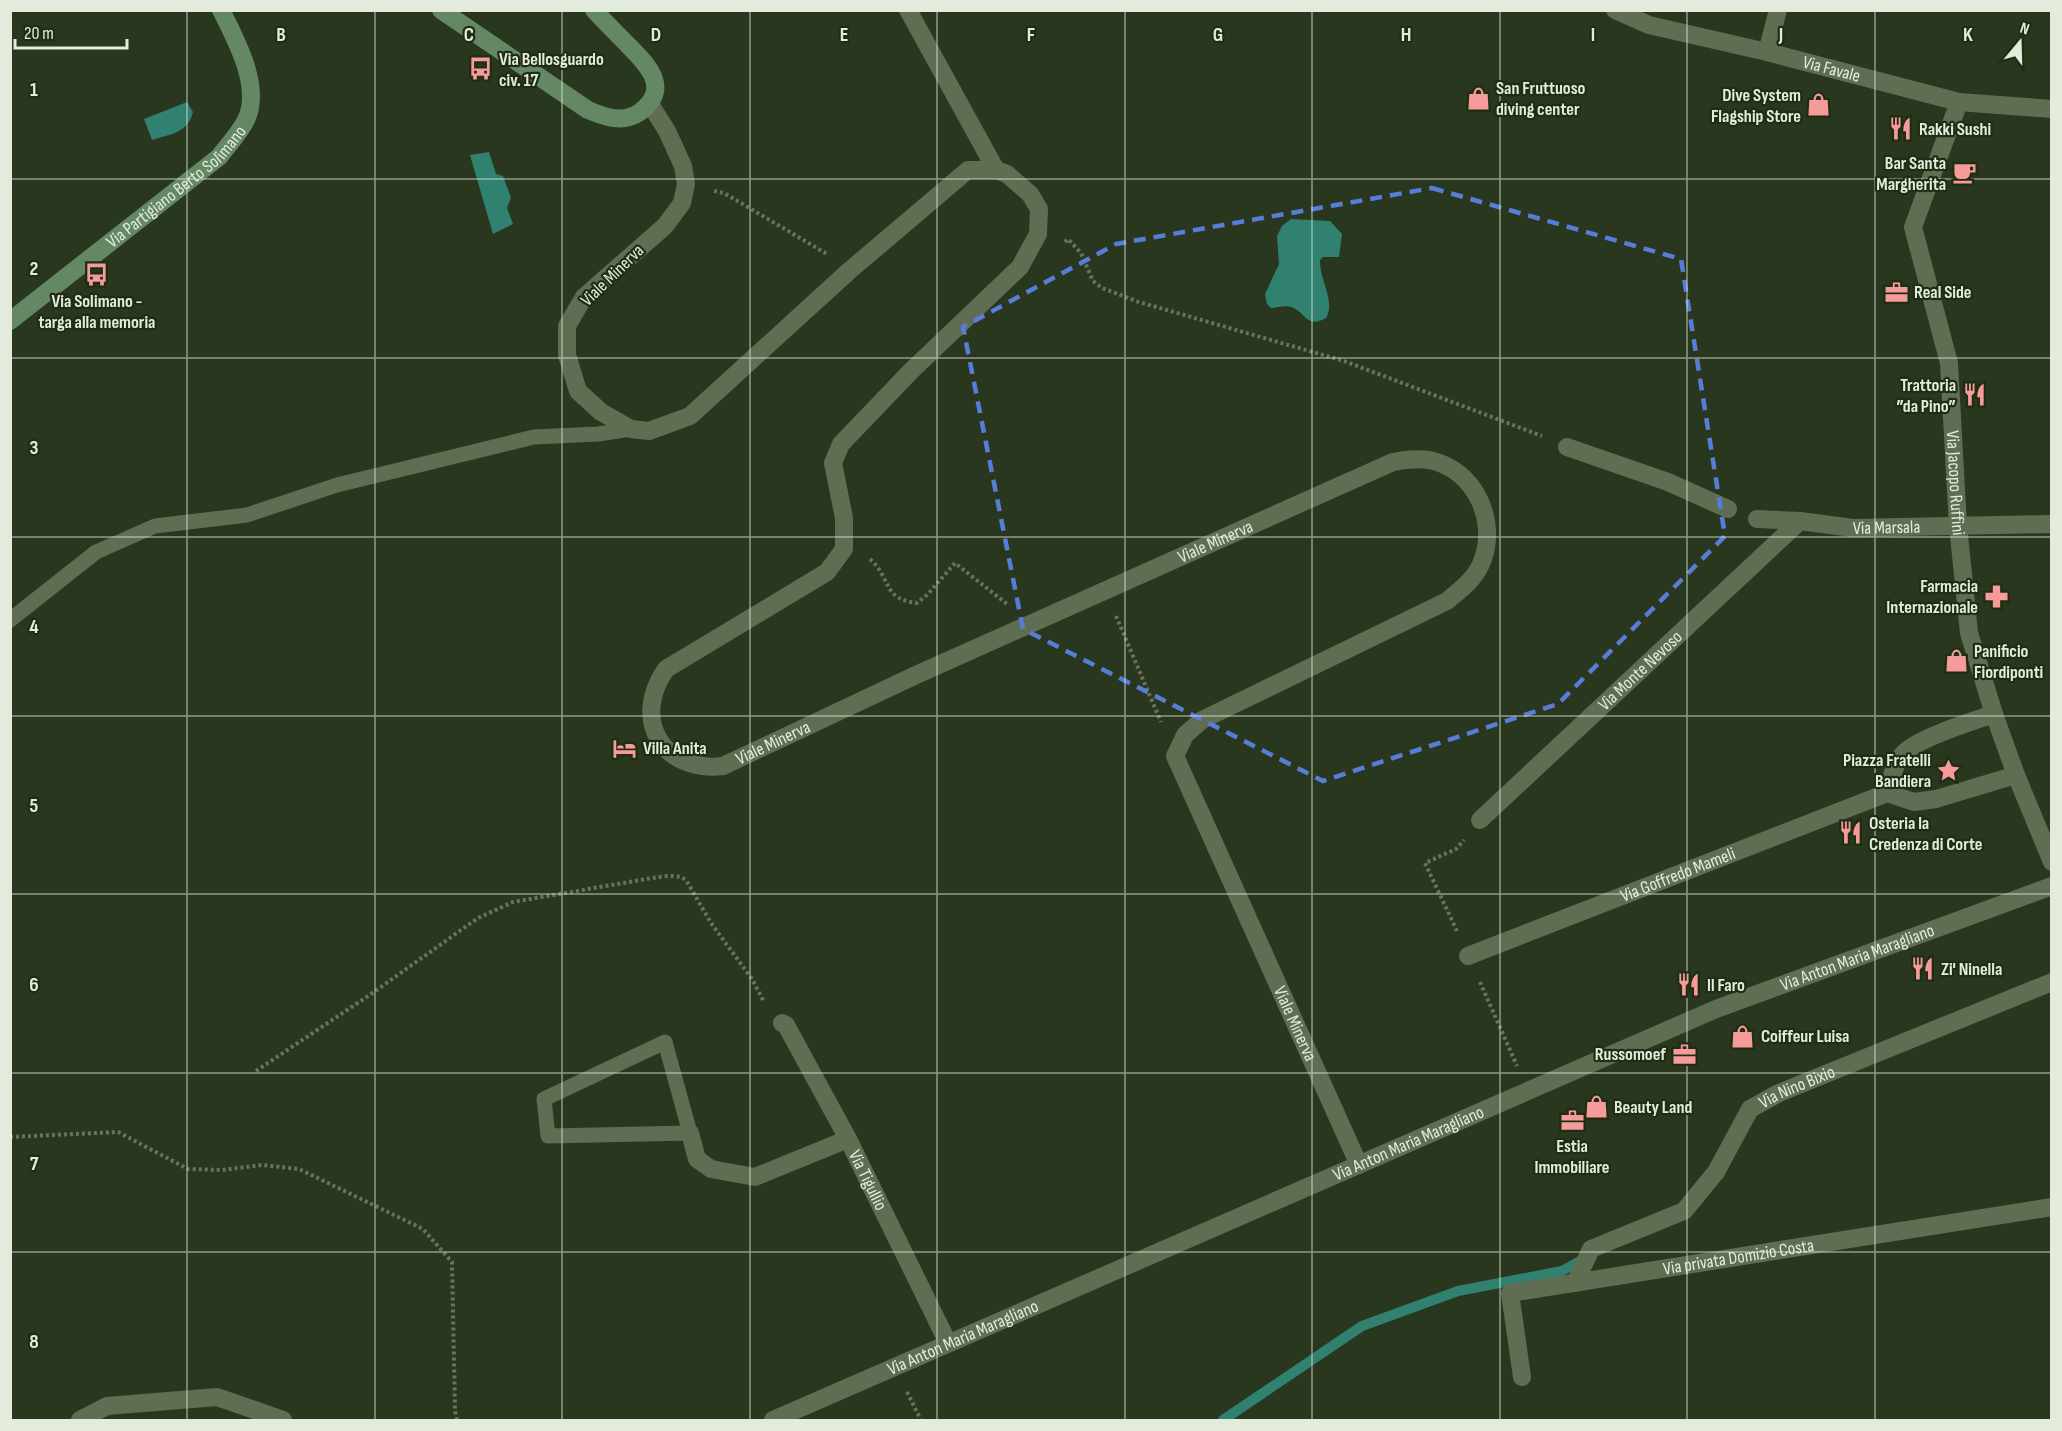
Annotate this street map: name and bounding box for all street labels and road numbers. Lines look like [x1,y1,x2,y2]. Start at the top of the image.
street label: Via Favale [1800,52,1863,87]
street label: Via Partigiano Berto Solimano [102,122,251,252]
street label: Viale Minerva [576,240,648,311]
street label: Via Jacopo Ruffini [1942,430,1969,536]
street label: Viale Minerva [1175,516,1256,568]
street label: Via Marsala [1853,517,1920,539]
street label: Via Monte Nevoso [1594,627,1687,715]
street label: Viale Minerva [732,716,814,770]
street label: Via Goffredo Mameli [1617,843,1738,907]
street label: Via Anton Maria Maragliano [1777,920,1937,996]
street label: Viale Minerva [1269,983,1321,1065]
street label: Via Nino Bixio [1755,1061,1838,1113]
street label: Via Anton Maria Maragliano [1330,1101,1487,1186]
street label: Via Tigullio [844,1147,891,1214]
street label: Via privata Domizio Costa [1661,1235,1815,1280]
street label: Via Anton Maria Maragliano [884,1296,1042,1380]

